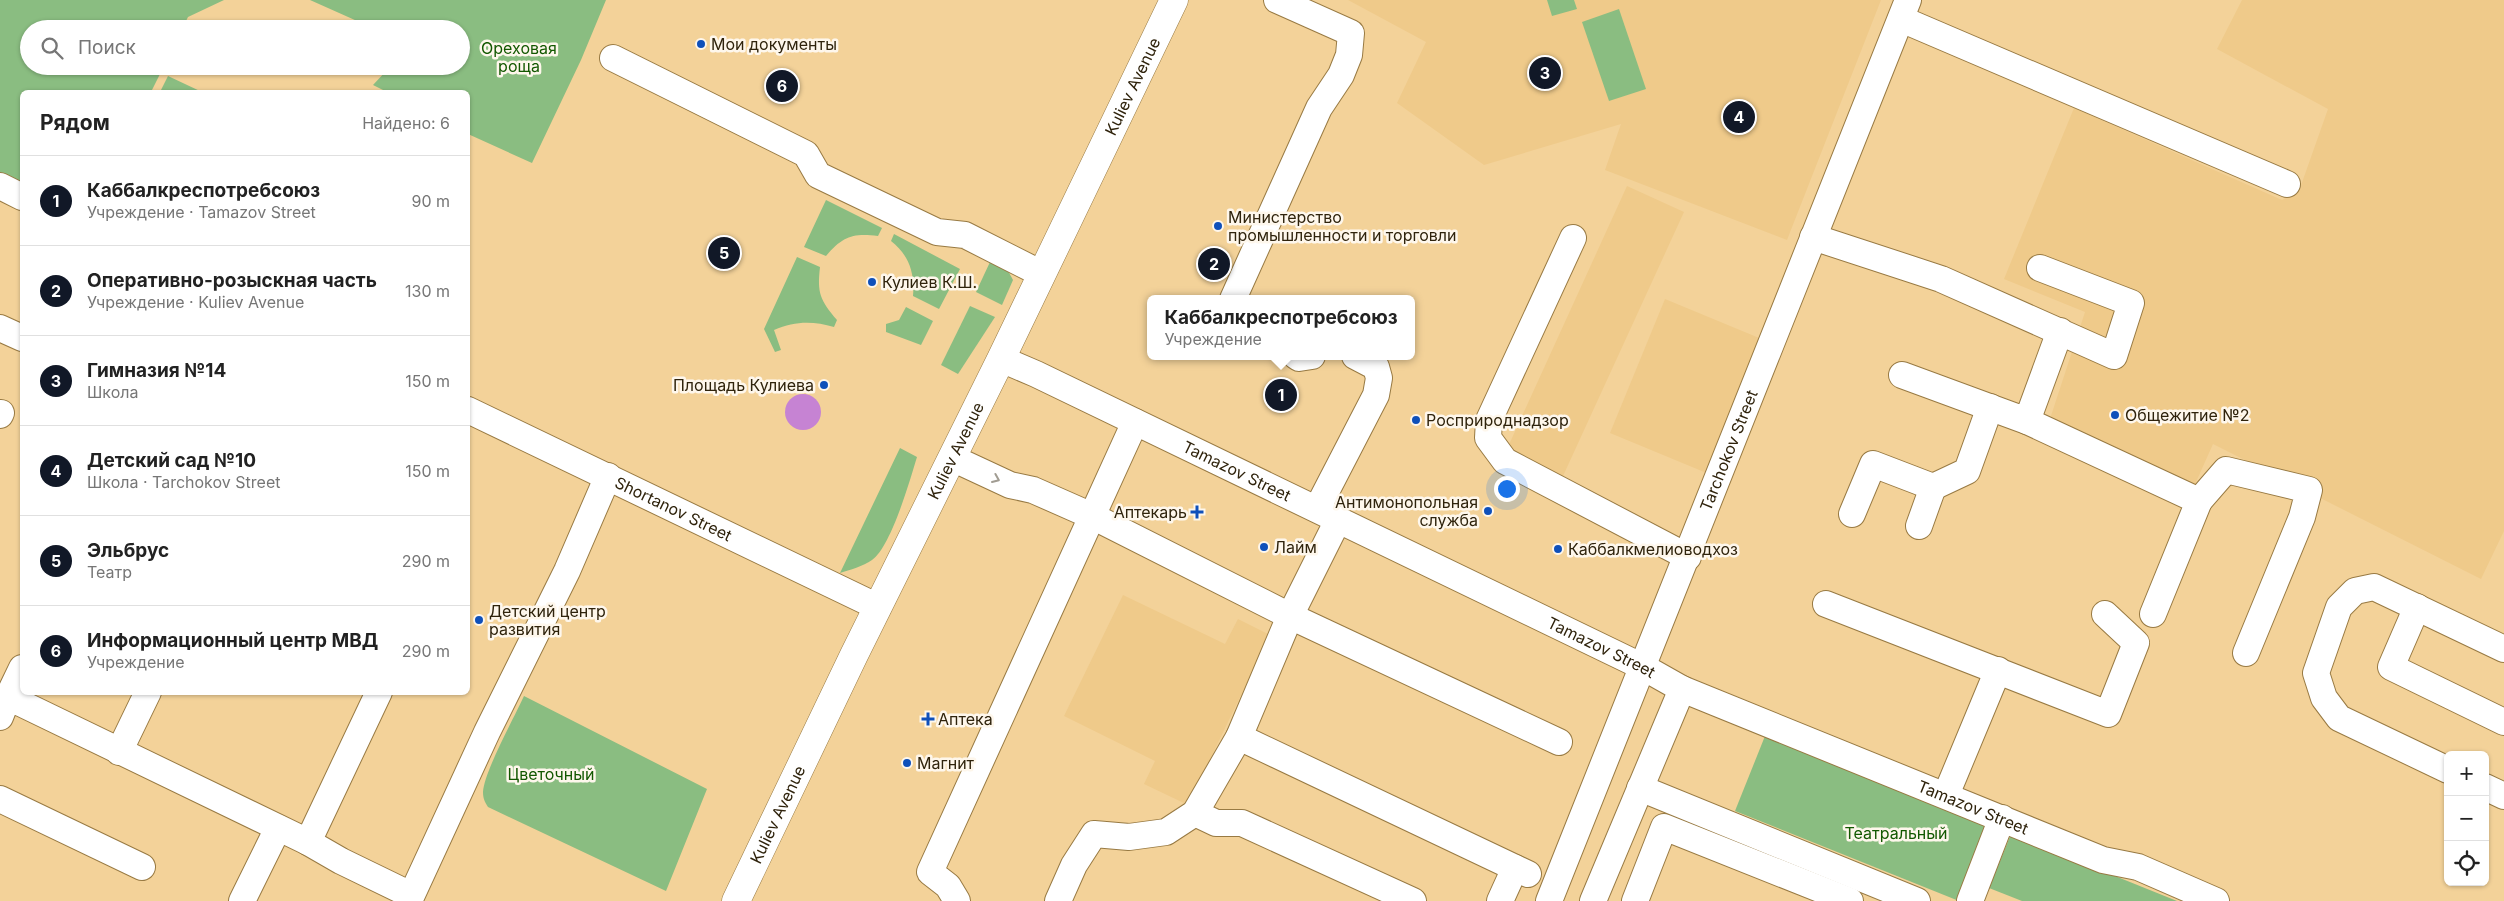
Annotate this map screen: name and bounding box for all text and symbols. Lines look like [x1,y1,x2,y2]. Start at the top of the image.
search box [20,20,470,75]
icon: search [38,34,66,62]
place label: Мои документы [711,34,837,54]
street label: Kuliev Avenue [1100,34,1164,139]
text: Поиск [78,36,136,59]
park label: Ореховая роща [481,38,557,76]
marker: Мои документы [695,38,707,50]
pin: 3 [1529,54,1561,92]
pin: 6 [766,67,798,105]
pin: 4 [1723,98,1755,136]
text: Рядом [40,110,110,135]
text: Найдено: 6 [362,113,450,133]
text: Каббалкреспотребсоюз [87,179,320,202]
text: 1 [53,191,59,211]
text: 90 m [411,191,450,211]
text: Учреждение · Tamazov Street [87,202,316,222]
place label: Министерство промышленности и торговли [1228,207,1456,245]
marker: Министерство промышленности и торговли [1212,220,1224,232]
pin: 5 [708,234,740,272]
pin: 2 [1198,245,1230,283]
text: Оперативно-розыскная часть [87,269,377,292]
place label: Кулиев К.Ш. [882,272,977,292]
marker: Кулиев К.Ш. [866,276,878,288]
text: 2 [51,281,61,301]
text: 130 m [405,281,450,301]
text: Учреждение · Kuliev Avenue [87,292,304,312]
popup [1147,295,1415,360]
text: Каббалкреспотребсоюз [1164,306,1398,329]
text: Учреждение [1164,329,1262,349]
text: Гимназия №14 [87,359,226,382]
text: 3 [51,371,61,391]
text: 150 m [405,371,450,391]
place label: Площадь Кулиева [673,375,814,395]
pin: 1 [1265,376,1297,414]
marker: Площадь Кулиева [818,379,830,391]
text: Школа [87,382,138,402]
street label: Tarchokov Street [1695,387,1762,514]
street label: Kuliev Avenue [923,399,988,503]
place label: Общежитие №2 [2125,405,2250,425]
marker: Общежитие №2 [2109,409,2121,421]
place label: Росприроднадзор [1426,410,1569,430]
marker: Росприроднадзор [1410,414,1422,426]
street label: Tamazov Street [1179,436,1294,505]
text: Детский сад №10 [87,449,256,472]
text: 4 [51,461,61,481]
text: 150 m [405,461,450,481]
text: Школа · Tarchokov Street [87,472,280,492]
street label: Shortanov Street [612,472,735,545]
one-way arrow [991,472,1000,483]
your location [1494,476,1520,502]
place label: Антимонопольная служба [1335,492,1478,530]
place label: Аптекарь [1114,502,1187,522]
marker: Антимонопольная служба [1482,505,1494,517]
marker: Аптекарь [1191,506,1203,518]
place label: Лайм [1274,537,1317,557]
text: Эльбрус [87,539,169,562]
place label: Каббалкмелиоводхоз [1568,539,1738,559]
marker: Лайм [1258,541,1270,553]
marker: Каббалкмелиоводхоз [1552,543,1564,555]
text: 5 [51,551,61,571]
text: 290 m [402,551,450,571]
text: Театр [87,562,132,582]
place label: Детский центр развития [489,601,606,639]
street label: Tamazov Street [1544,612,1659,682]
marker: Детский центр развития [473,614,485,626]
text: Информационный центр МВД [87,629,378,652]
text: 6 [51,641,61,661]
text: 290 m [402,641,450,661]
text: Учреждение [87,652,185,672]
place label: Аптека [938,709,993,729]
marker: Аптека [922,713,934,725]
map controls [2444,751,2489,886]
button: + [2444,751,2489,796]
place label: Магнит [917,753,975,773]
marker: Магнит [901,757,913,769]
street label: Kuliev Avenue [746,762,809,867]
park label: Цветочный [508,764,594,784]
street label: Tamazov Street [1915,776,2031,839]
button: − [2444,796,2489,841]
park label: Театральный [1844,823,1948,843]
button: locate [2444,841,2489,886]

